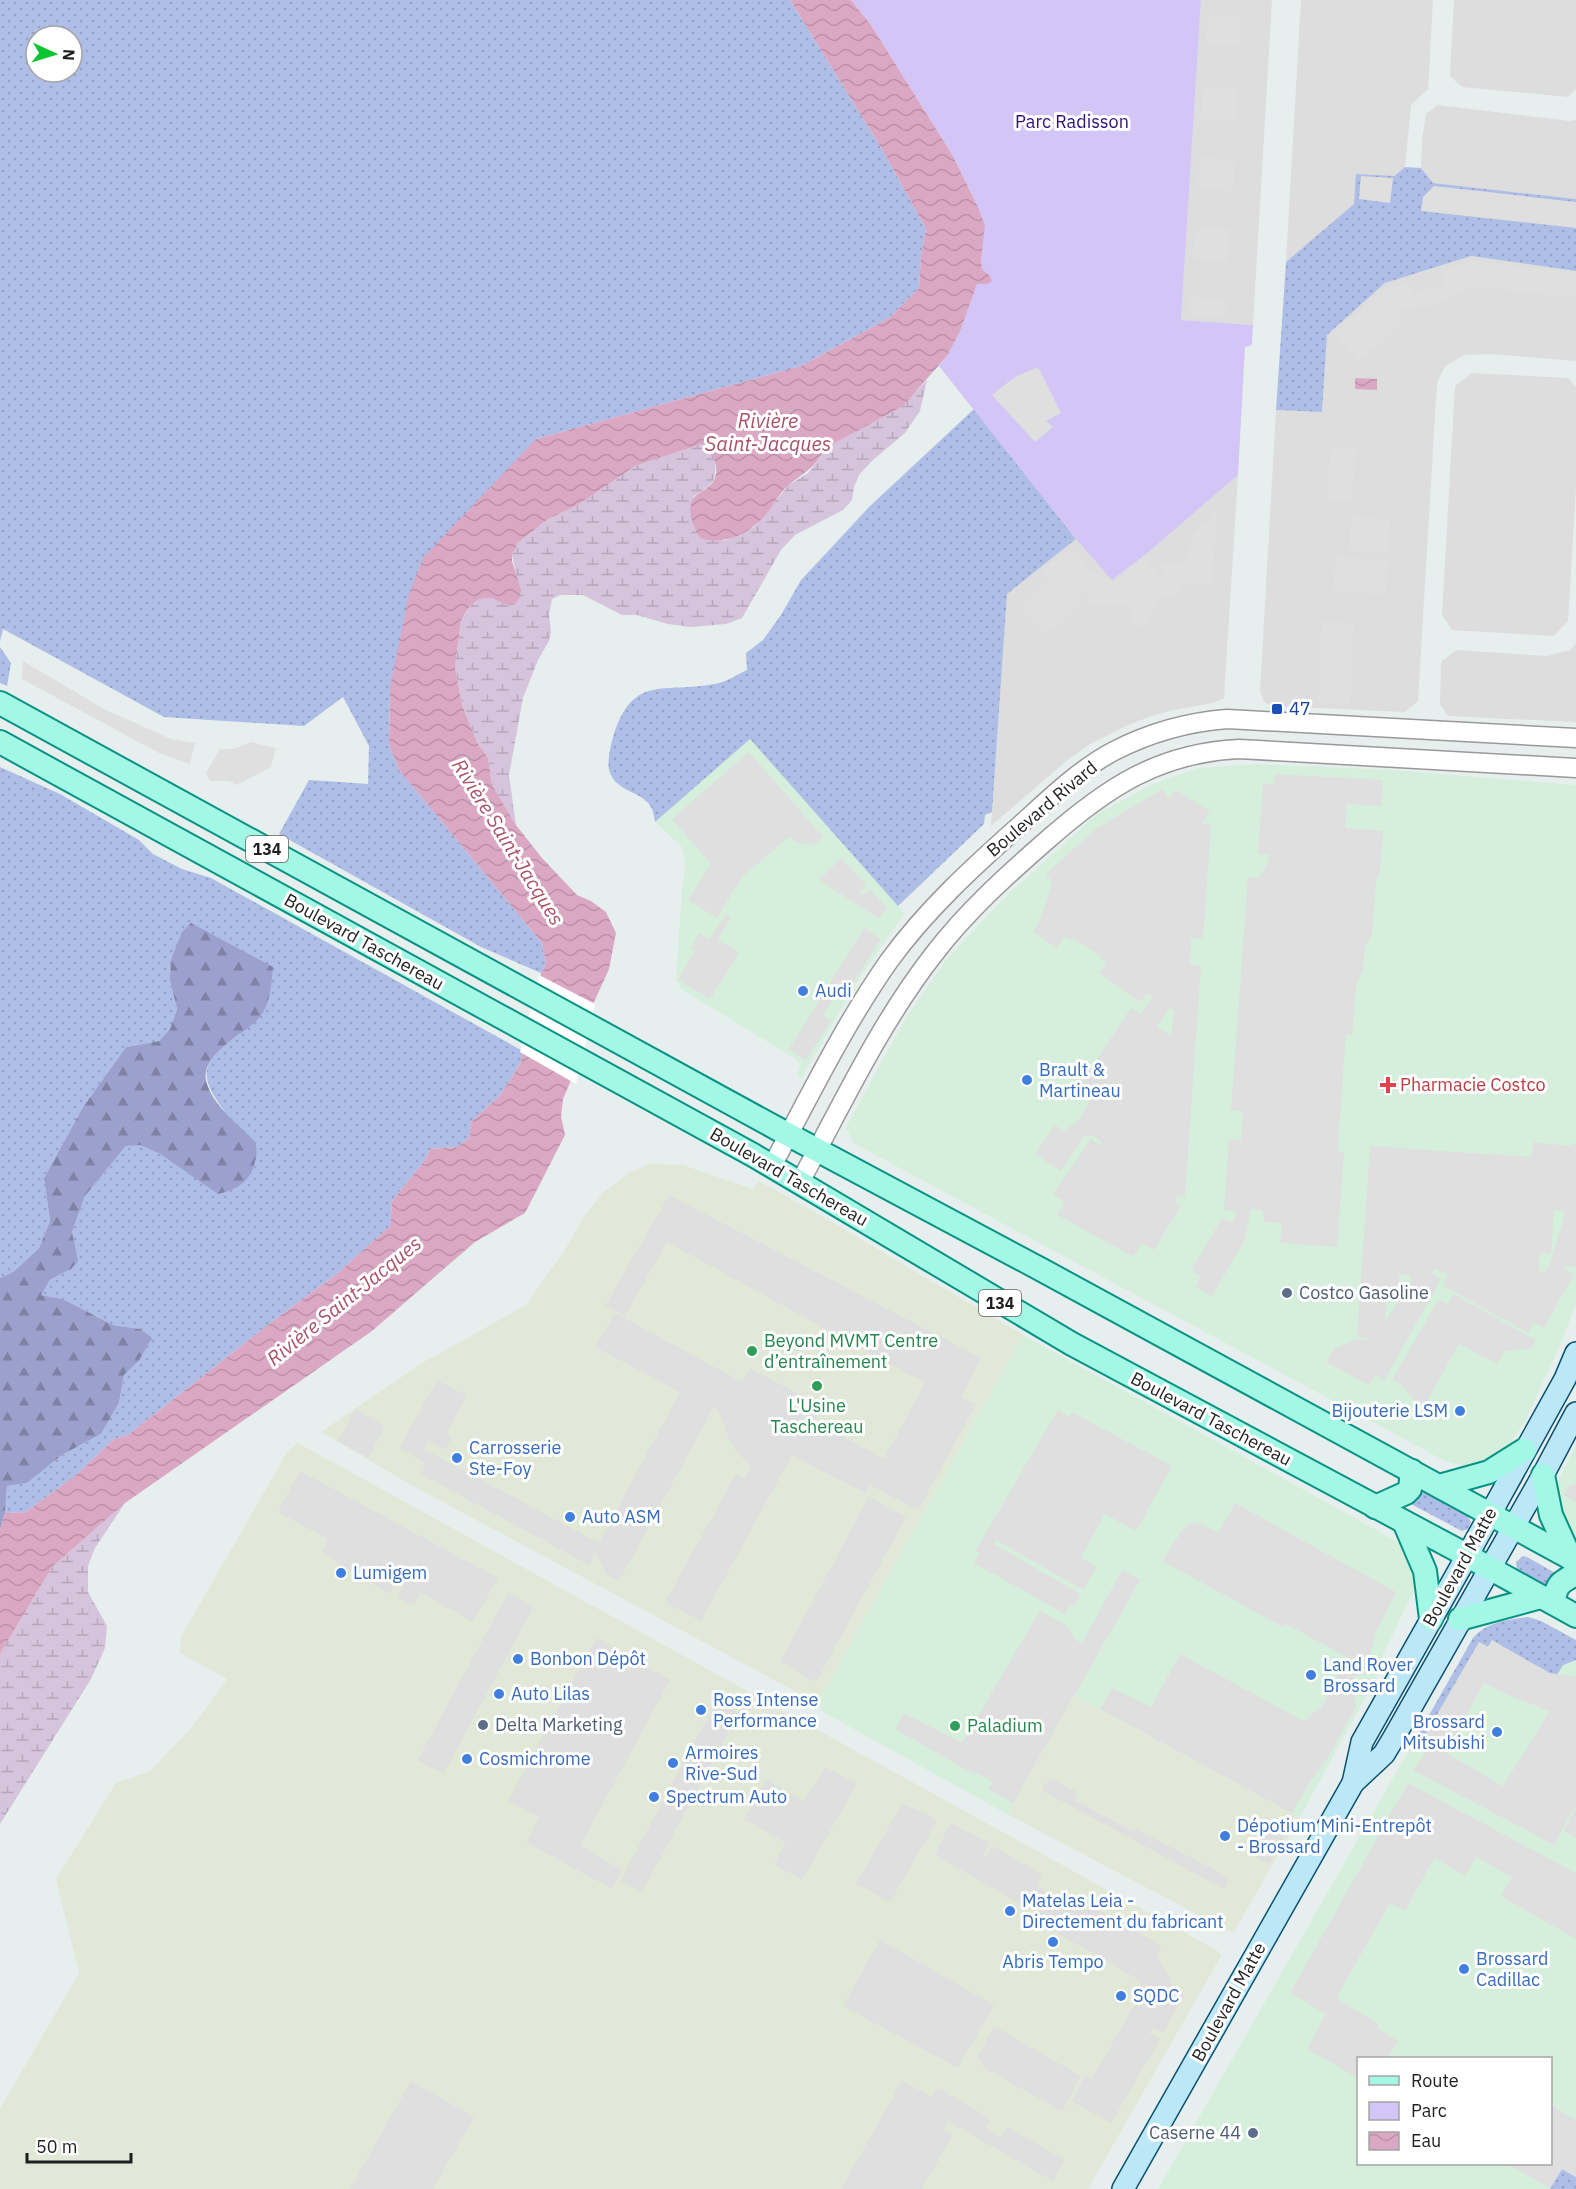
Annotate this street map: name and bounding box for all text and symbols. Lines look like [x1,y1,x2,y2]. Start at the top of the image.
north arrow [24,24,84,84]
text: N [59,49,79,62]
park label: Parc Radisson [1015,110,1129,133]
water label: Rivière Saint-Jacques [705,407,831,457]
place label: 47 [1289,697,1311,720]
marker: 47 [1270,702,1284,716]
water label: Rivière Saint-Jacques [446,753,571,930]
street label: Boulevard Rivard [982,756,1102,862]
road number: 134 [246,836,288,862]
street label: Boulevard Taschereau [280,888,448,995]
place label: Audi [815,979,852,1002]
marker: Audi [796,984,810,998]
place label: Brault & Martineau [1039,1058,1121,1102]
marker: Brault & Martineau [1020,1073,1034,1087]
place label: Pharmacie Costco [1400,1073,1546,1096]
marker: Pharmacie Costco [1381,1078,1395,1092]
street label: Boulevard Taschereau [706,1122,873,1231]
water label: Rivière Saint-Jacques [261,1230,427,1371]
place label: Costco Gasoline [1299,1281,1429,1304]
marker: Costco Gasoline [1280,1286,1294,1300]
road number: 134 [979,1290,1021,1316]
place label: Beyond MVMT Centre d’entraînement [764,1329,938,1373]
marker: Beyond MVMT Centre d’entraînement [745,1344,759,1358]
street label: Boulevard Taschereau [1127,1366,1296,1471]
marker: L'Usine Taschereau [810,1379,824,1393]
place label: L'Usine Taschereau [771,1394,863,1438]
place label: Bijouterie LSM [1331,1399,1448,1422]
marker: Bijouterie LSM [1453,1404,1467,1418]
place label: Carrosserie Ste-Foy [469,1436,561,1480]
marker: Carrosserie Ste-Foy [450,1451,464,1465]
street label: Boulevard Matte [1417,1503,1502,1630]
place label: Auto ASM [582,1505,661,1528]
marker: Auto ASM [563,1510,577,1524]
place label: Lumigem [353,1561,427,1584]
marker: Lumigem [334,1566,348,1580]
place label: Bonbon Dépôt [530,1647,646,1670]
marker: Bonbon Dépôt [511,1652,525,1666]
place label: Land Rover Brossard [1323,1653,1413,1697]
marker: Land Rover Brossard [1304,1668,1318,1682]
place label: Auto Lilas [511,1682,590,1705]
marker: Auto Lilas [492,1687,506,1701]
place label: Ross Intense Performance [713,1688,819,1732]
marker: Ross Intense Performance [694,1703,708,1717]
place label: Brossard Mitsubishi [1402,1710,1485,1754]
place label: Delta Marketing [495,1713,623,1736]
place label: Paladium [967,1714,1043,1737]
marker: Delta Marketing [476,1718,490,1732]
marker: Paladium [948,1719,962,1733]
marker: Brossard Mitsubishi [1490,1725,1504,1739]
place label: Armoires Rive-Sud [685,1741,759,1785]
place label: Cosmichrome [479,1747,591,1770]
marker: Cosmichrome [460,1752,474,1766]
marker: Armoires Rive-Sud [666,1756,680,1770]
place label: Spectrum Auto [666,1785,787,1808]
marker: Spectrum Auto [647,1790,661,1804]
place label: Dépotium Mini-Entrepôt - Brossard [1237,1814,1432,1858]
marker: Dépotium Mini-Entrepôt - Brossard [1218,1829,1232,1843]
place label: Matelas Leia - Directement du fabricant [1022,1889,1224,1933]
marker: Matelas Leia - Directement du fabricant [1003,1904,1017,1918]
marker: Abris Tempo [1046,1935,1060,1949]
street label: Boulevard Matte [1186,1938,1271,2065]
place label: Brossard Cadillac [1476,1947,1548,1991]
place label: Abris Tempo [1002,1950,1104,1973]
marker: Brossard Cadillac [1457,1962,1471,1976]
place label: SQDC [1133,1984,1179,2007]
marker: SQDC [1114,1989,1128,2003]
legend [1357,2057,1552,2165]
text: Route [1411,2069,1459,2092]
text: Parc [1411,2099,1447,2122]
place label: Caserne 44 [1149,2121,1241,2144]
scale bar [27,2126,130,2164]
marker: Caserne 44 [1246,2126,1260,2140]
text: Eau [1411,2129,1441,2152]
text: 50 m [36,2135,78,2158]

